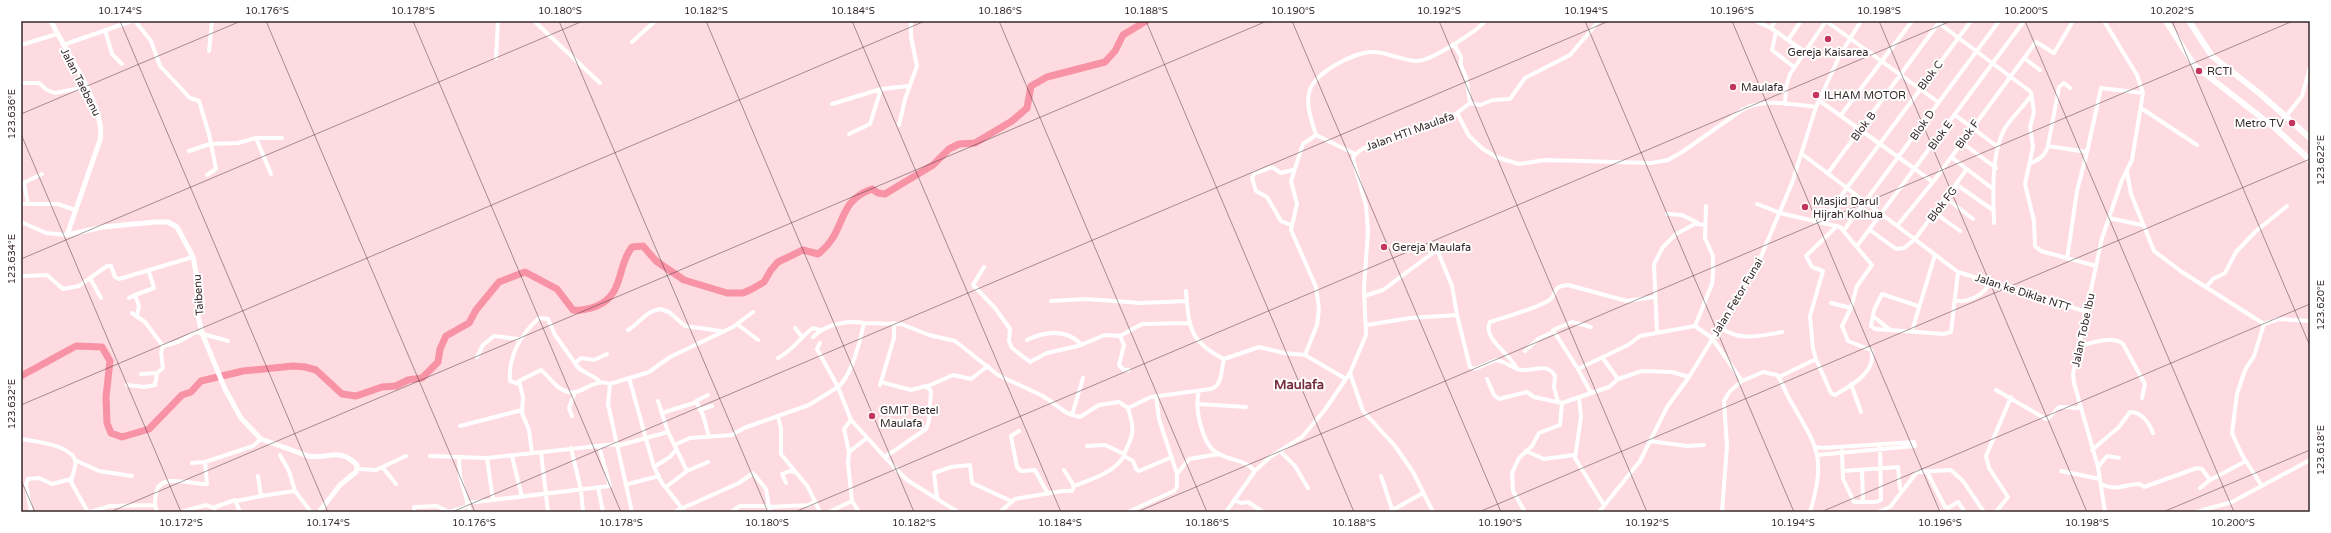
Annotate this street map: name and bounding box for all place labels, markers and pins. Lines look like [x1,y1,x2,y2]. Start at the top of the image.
marker: Gereja Kaisarea [1823,34,1833,44]
place label: Gereja Kaisarea [1788,46,1868,59]
place label: RCTI [2207,65,2232,78]
marker: RCTI [2194,66,2204,76]
place label: Maulafa [1741,81,1783,94]
marker: Maulafa [1728,82,1738,92]
place label: ILHAM MOTOR [1824,89,1906,102]
marker: ILHAM MOTOR [1811,90,1821,100]
place label: Metro TV [2235,117,2284,130]
marker: Metro TV [2287,118,2297,128]
place label: Masjid Darul Hijrah Kolhua [1813,195,1883,221]
marker: Masjid Darul Hijrah Kolhua [1800,202,1810,212]
place label: Gereja Maulafa [1392,241,1471,254]
marker: Gereja Maulafa [1379,242,1389,252]
place label: GMIT Betel Maulafa [880,404,939,430]
marker: GMIT Betel Maulafa [867,411,877,421]

